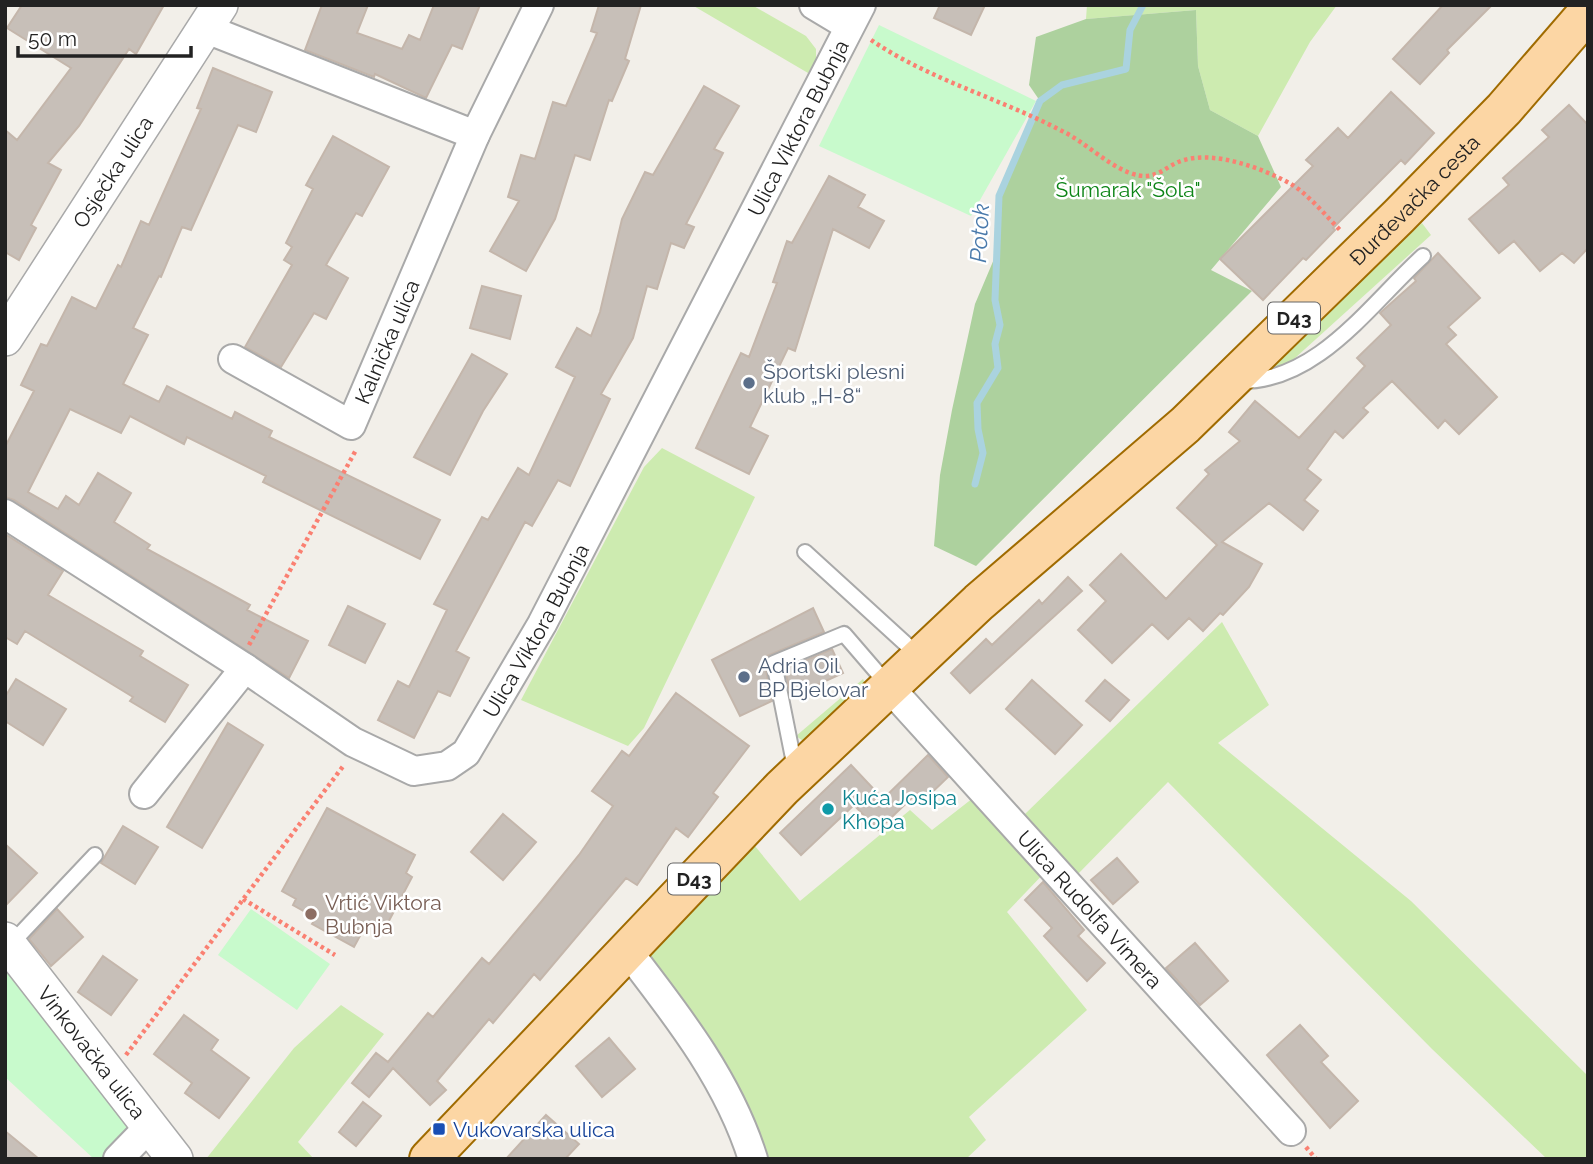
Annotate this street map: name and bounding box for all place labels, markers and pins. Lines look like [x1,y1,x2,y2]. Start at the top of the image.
place label: Športski plesni klub „H-8“ [763,359,905,408]
marker: Športski plesni klub „H-8“ [741,375,757,391]
place label: Adria Oil BP Bjelovar [758,653,869,702]
marker: Adria Oil BP Bjelovar [736,669,752,685]
place label: Kuća Josipa Khopa [842,785,957,834]
marker: Kuća Josipa Khopa [820,801,836,817]
place label: Vrtić Viktora Bubnja [325,890,442,939]
marker: Vrtić Viktora Bubnja [303,906,319,922]
place label: Vukovarska ulica [453,1117,615,1142]
marker: Vukovarska ulica [431,1121,447,1137]

